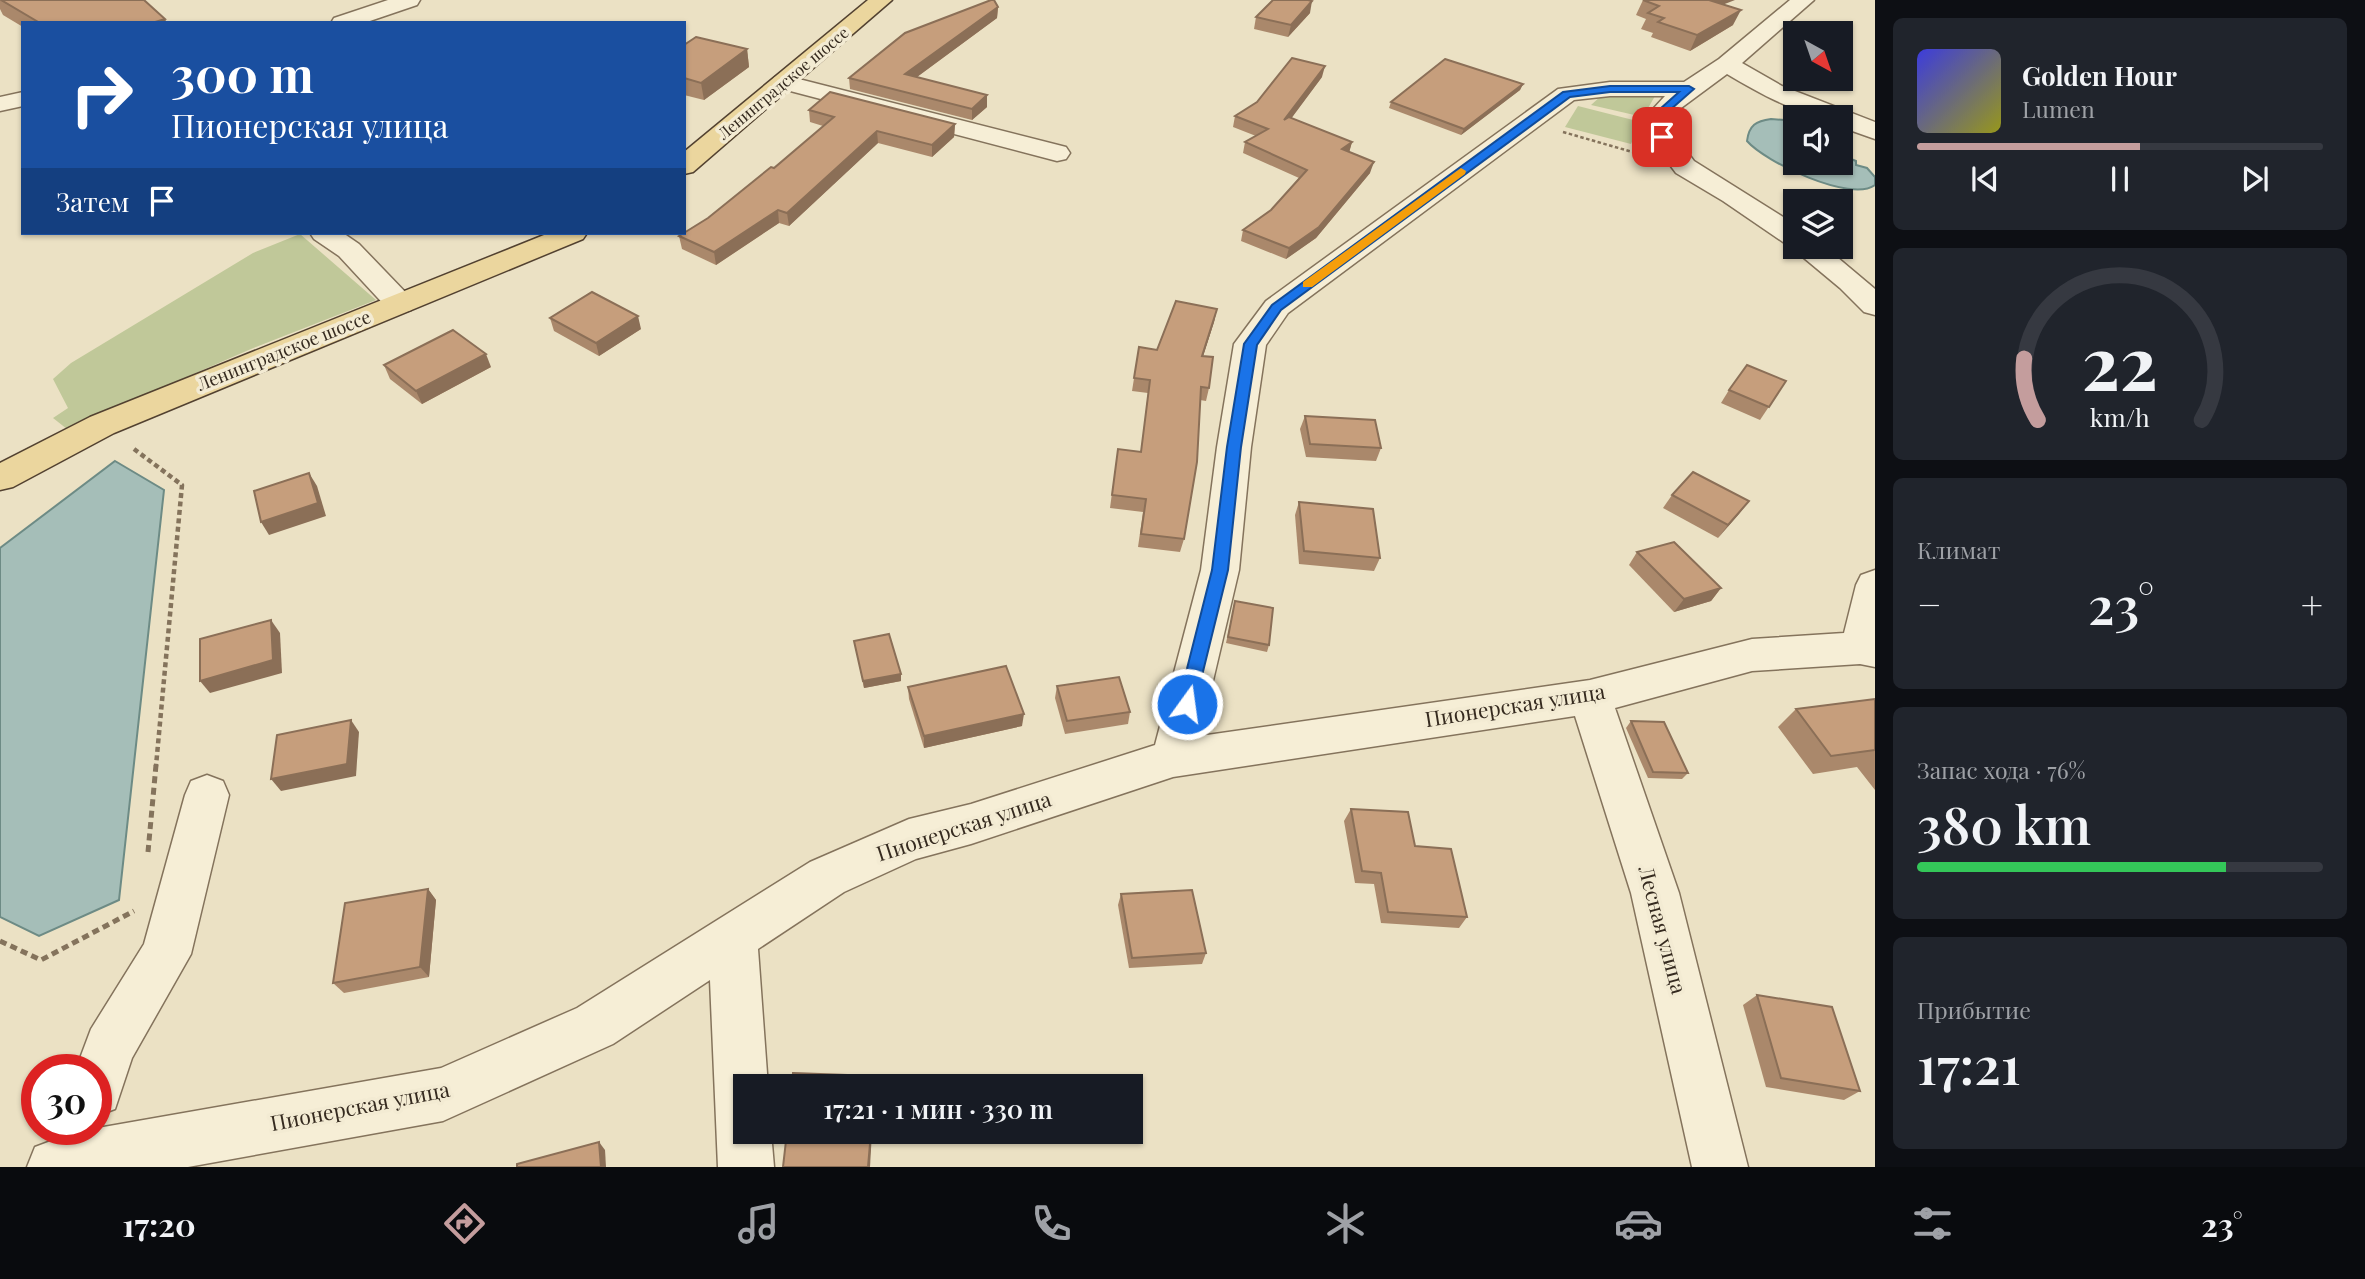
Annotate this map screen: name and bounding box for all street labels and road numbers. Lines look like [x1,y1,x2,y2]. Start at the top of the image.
street label: Ленинградское шоссе [712,22,853,144]
street label: Ленинградское шоссе [192,304,374,396]
street label: Пионерская улица [1423,676,1607,732]
street label: Пионерская улица [872,783,1055,867]
street label: Лесная улица [1633,861,1695,997]
street label: Пионерская улица [268,1074,452,1136]

